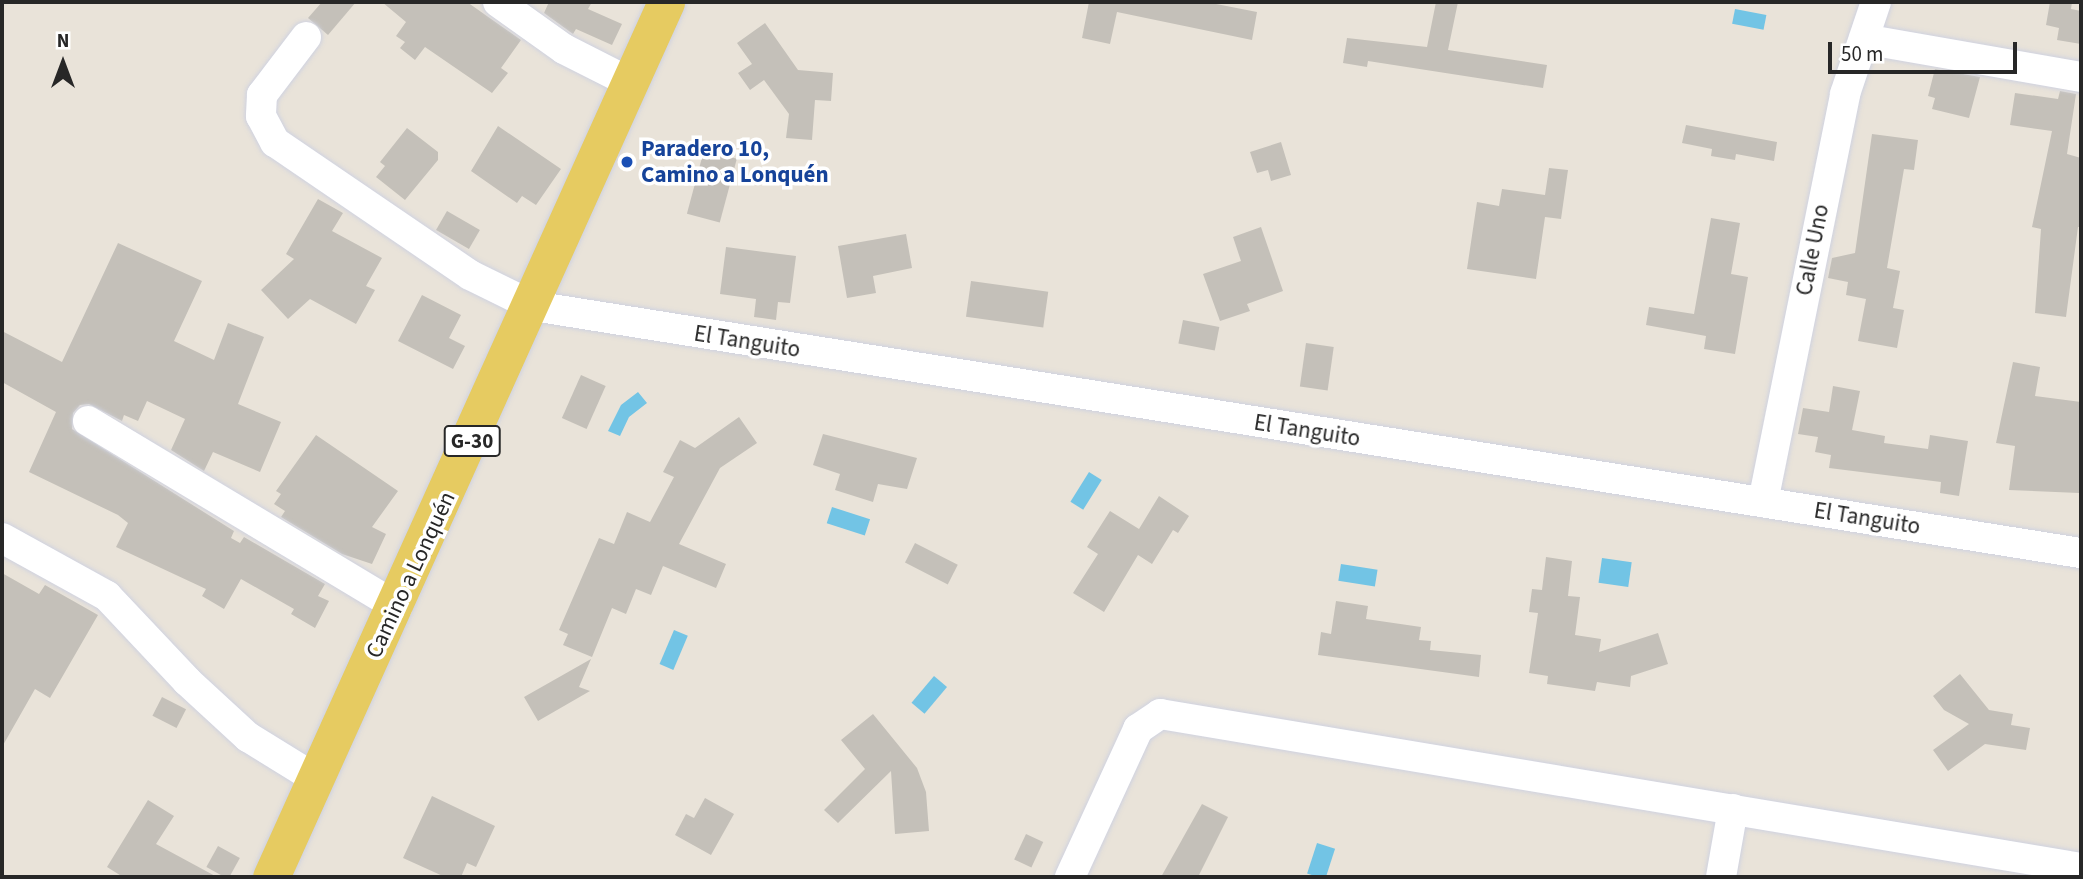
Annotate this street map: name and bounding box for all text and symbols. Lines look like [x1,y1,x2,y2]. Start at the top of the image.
north arrow [28,28,98,98]
text: N [57,28,69,55]
scale bar [1831,28,2020,72]
text: 50 m [1841,39,1883,69]
place label: Paradero 10, Camino a Lonquén [641,135,829,189]
marker: Paradero 10, Camino a Lonquén [619,154,635,170]
street label: Calle Uno [1791,202,1835,298]
street label: El Tanguito [692,320,802,364]
street label: El Tanguito [1252,409,1362,453]
road number: G-30 [442,424,502,458]
street label: Camino a Lonquén [360,487,462,663]
street label: El Tanguito [1812,497,1922,541]

